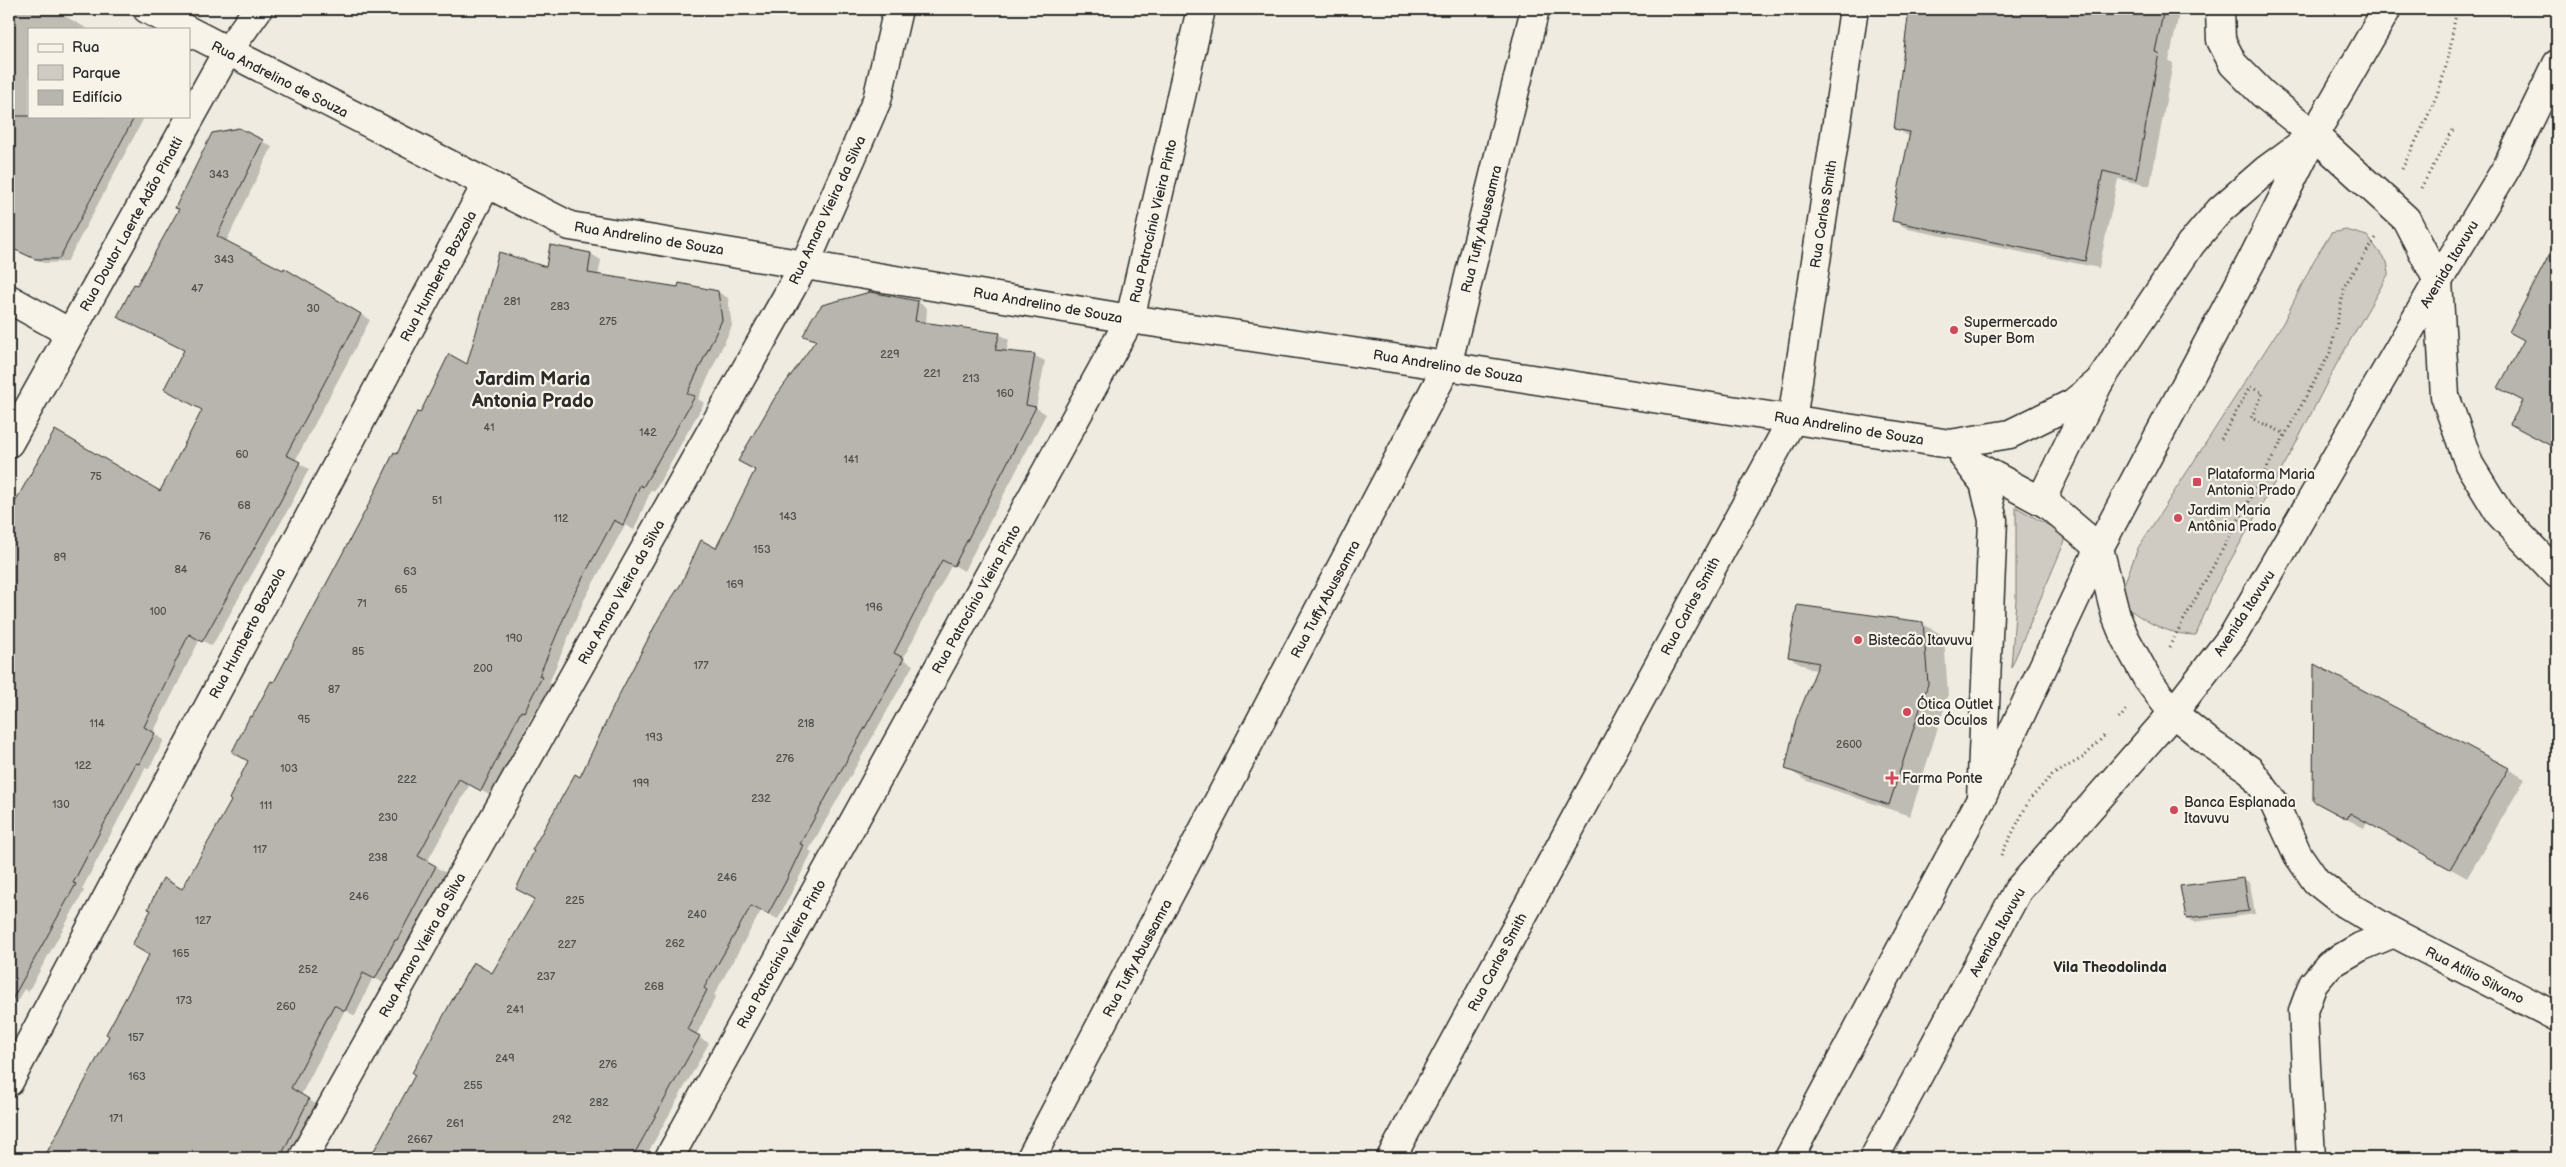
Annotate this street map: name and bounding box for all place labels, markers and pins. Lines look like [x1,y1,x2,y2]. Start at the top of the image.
place label: Supermercado Super Bom [1964,314,2058,347]
marker: Supermercado Super Bom [1948,324,1960,336]
place label: Plataforma Maria Antonia Prado [2207,466,2315,499]
marker: Plataforma Maria Antonia Prado [2191,476,2203,488]
place label: Jardim Maria Antônia Prado [2188,502,2277,535]
marker: Jardim Maria Antônia Prado [2172,512,2184,524]
place label: Bistecão Itavuvu [1868,632,1972,649]
marker: Bistecão Itavuvu [1852,634,1864,646]
place label: Ótica Outlet dos Óculos [1917,695,1994,729]
marker: Ótica Outlet dos Óculos [1901,706,1913,718]
place label: Farma Ponte [1902,770,1982,787]
marker: Farma Ponte [1886,772,1898,784]
place label: Banca Esplanada Itavuvu [2184,794,2296,827]
marker: Banca Esplanada Itavuvu [2168,804,2180,816]

